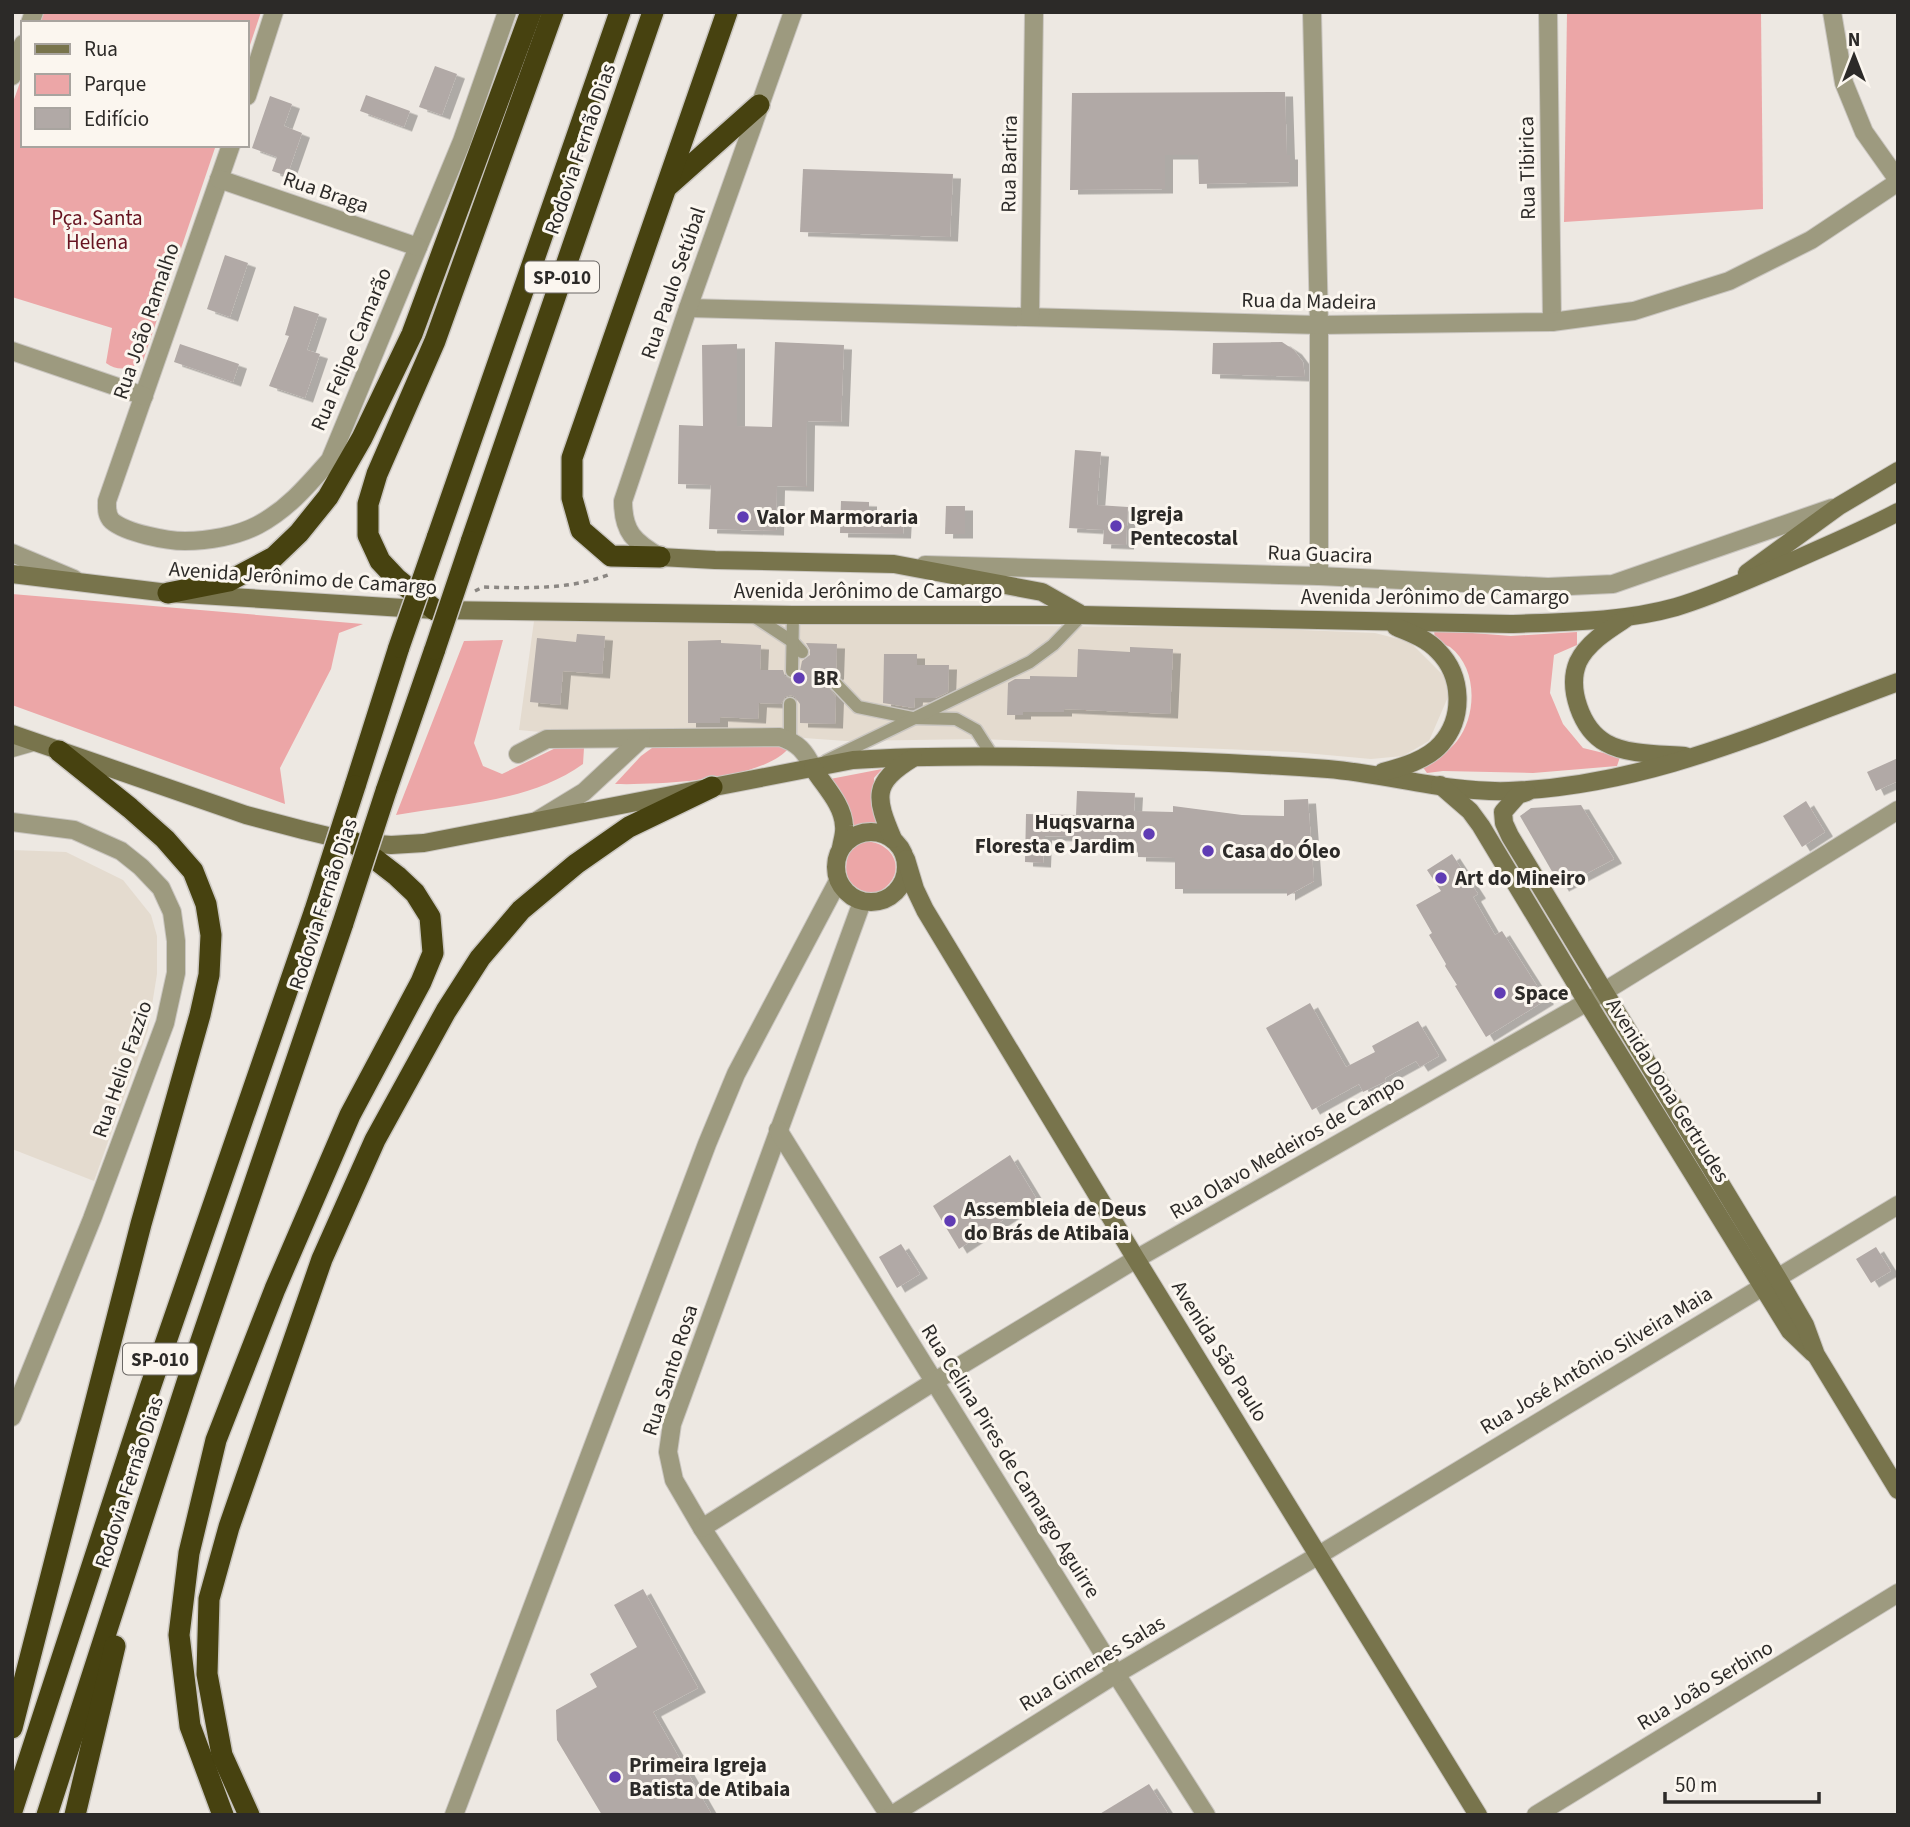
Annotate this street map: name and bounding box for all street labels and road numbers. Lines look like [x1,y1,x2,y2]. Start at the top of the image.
street label: Rodovia Fernão Dias [537,59,623,238]
street label: Rua Bartira [993,115,1025,213]
street label: Rua Tibirica [1511,116,1543,220]
street label: Rua Braga [279,163,373,221]
street label: Rua Paulo Setúbal [633,203,713,363]
street label: Rua João Ramalho [105,239,187,403]
road number: SP-010 [525,262,599,292]
street label: Rua Felipe Camarão [303,263,399,435]
street label: Rua da Madeira [1241,285,1377,317]
street label: Rua Guacira [1267,537,1373,571]
street label: Avenida Jerônimo de Camargo [168,554,438,602]
street label: Avenida Jerônimo de Camargo [734,576,1002,606]
street label: Avenida Jerônimo de Camargo [1301,582,1569,612]
street label: Rodovia Fernão Dias [281,814,365,994]
street label: Avenida Dona Gertrudes [1599,992,1737,1188]
street label: Rua Helio Fazzio [85,996,159,1142]
street label: Rua Olavo Medeiros de Campo [1164,1067,1410,1227]
street label: Avenida São Paulo [1164,1275,1276,1427]
street label: Rua José Antônio Silveira Maia [1474,1279,1718,1441]
street label: Rua Santo Rosa [635,1301,705,1439]
street label: Rua Celina Pires de Camargo Aguirre [914,1318,1108,1604]
road number: SP-010 [123,1344,197,1374]
street label: Rodovia Fernão Dias [87,1392,171,1572]
street label: Rua Gimenes Salas [1013,1607,1171,1718]
street label: Rua João Serbino [1631,1632,1779,1738]

